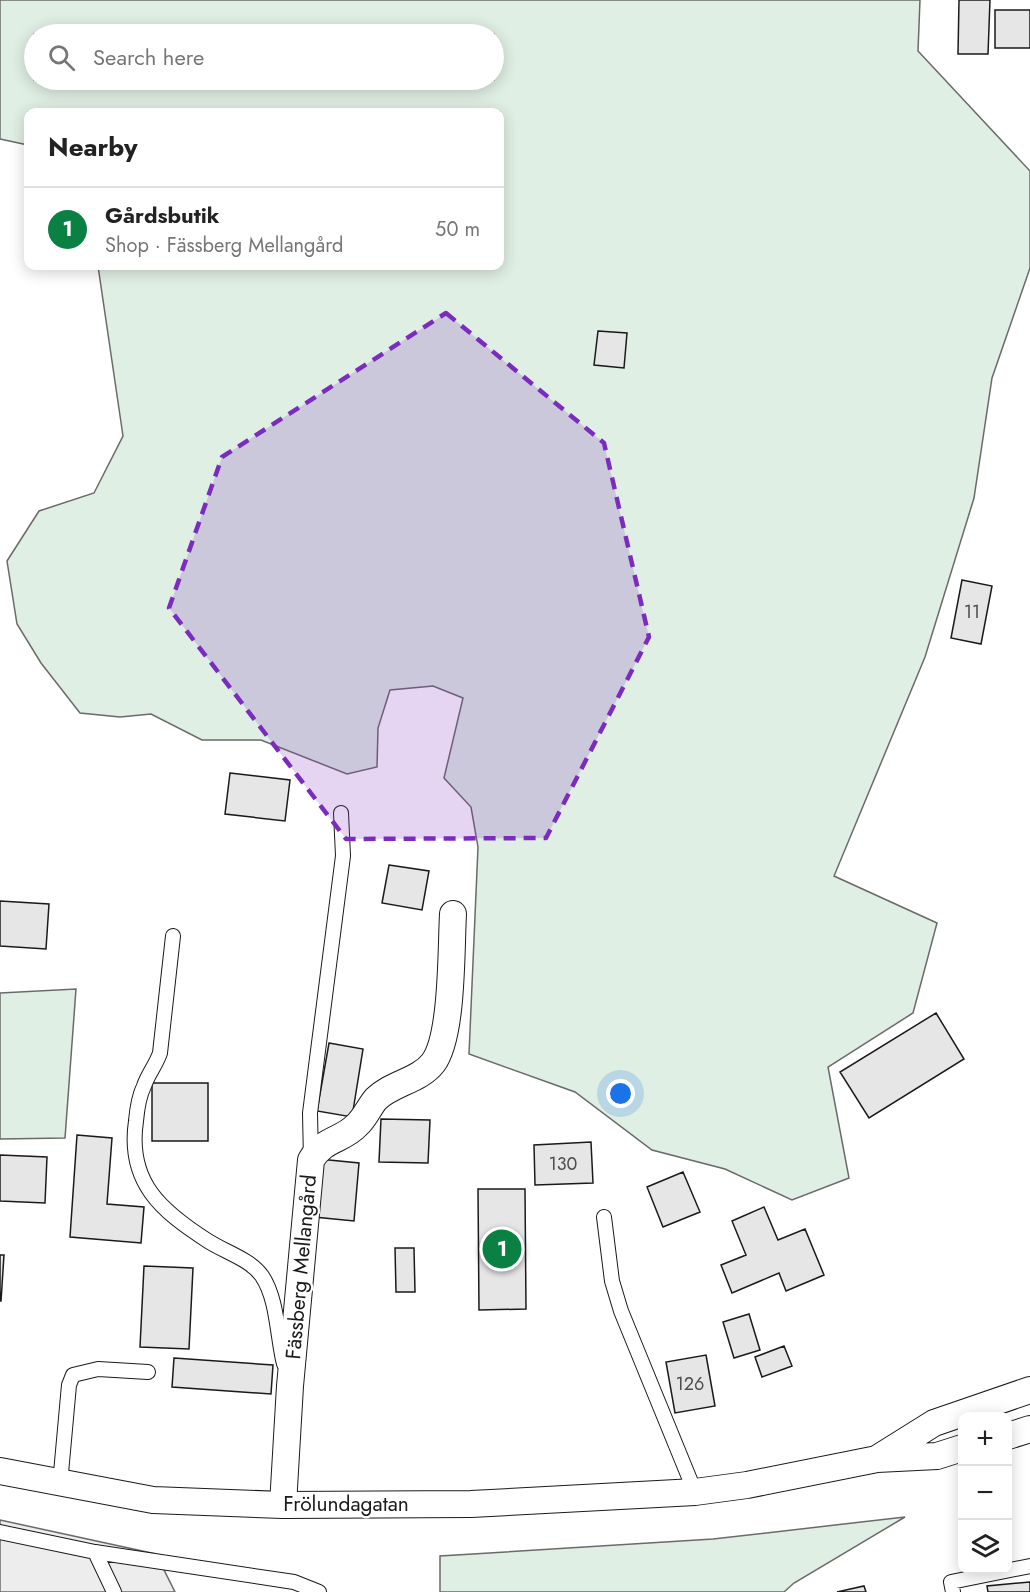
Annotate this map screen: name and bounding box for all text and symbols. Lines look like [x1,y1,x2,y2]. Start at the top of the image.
search box [24,24,504,90]
icon: search [45,41,78,74]
text: Search here [93,41,204,73]
text: Nearby [48,128,137,166]
text: Gårdsbutik [105,199,220,231]
text: 1 [62,215,73,244]
text: 50 m [435,215,480,244]
text: Shop · Fässberg Mellangård [105,231,343,260]
house number: 11 [964,599,980,625]
your location [606,1079,635,1108]
house number: 130 [549,1151,578,1177]
street label: Fässberg Mellangård [278,1173,324,1361]
pin: 1 [482,1226,522,1272]
house number: 126 [676,1371,704,1397]
map controls [958,1412,1012,1574]
button: + [958,1412,1012,1466]
button: − [958,1466,1012,1520]
street label: Frölundagatan [283,1489,409,1519]
button: layers [958,1520,1012,1574]

